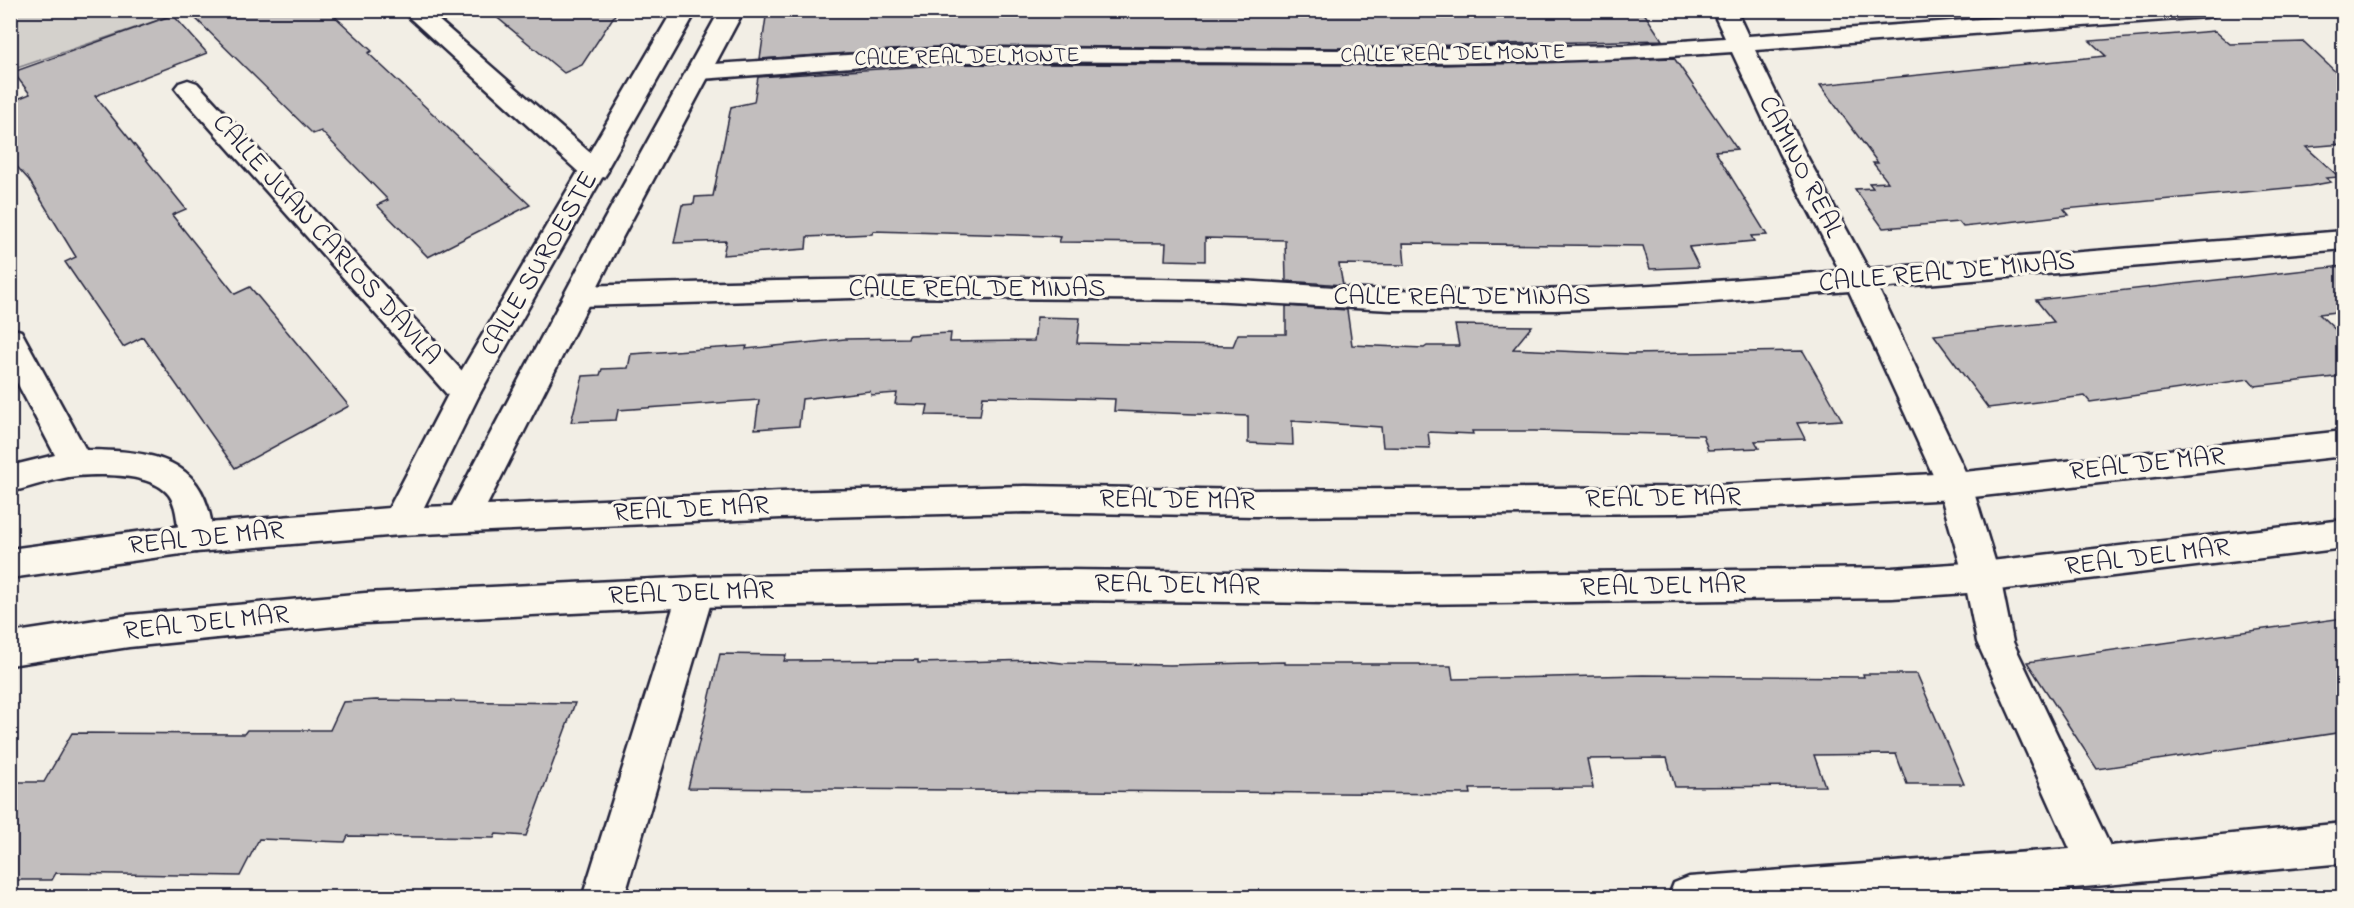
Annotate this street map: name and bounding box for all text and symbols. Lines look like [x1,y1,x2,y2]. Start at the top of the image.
street label: CALLE REAL DEL MONTE [1340,37,1566,73]
street label: CALLE REAL DEL MONTE [854,40,1080,76]
street label: CAMINO REAL [1747,89,1853,245]
street label: CALLE JUAN CARLOS DÁVILA [202,106,450,374]
street label: CALLE SUROESTE [471,164,609,364]
street label: CALLE REAL DE MINAS [1817,242,2077,304]
street label: CALLE REAL DE MINAS [848,270,1106,309]
street label: CALLE REAL DE MINAS [1333,278,1591,317]
street label: REAL DE MAR [2068,437,2226,493]
street label: REAL DE MAR [1585,478,1741,520]
street label: REAL DE MAR [1099,480,1255,522]
street label: REAL DE MAR [612,486,770,534]
street label: REAL DE MAR [127,511,285,567]
street label: REAL DEL MAR [2062,529,2232,587]
street label: REAL DEL MAR [1094,565,1260,607]
street label: REAL DEL MAR [1580,566,1746,608]
street label: REAL DEL MAR [608,572,774,616]
street label: REAL DEL MAR [122,596,290,652]

